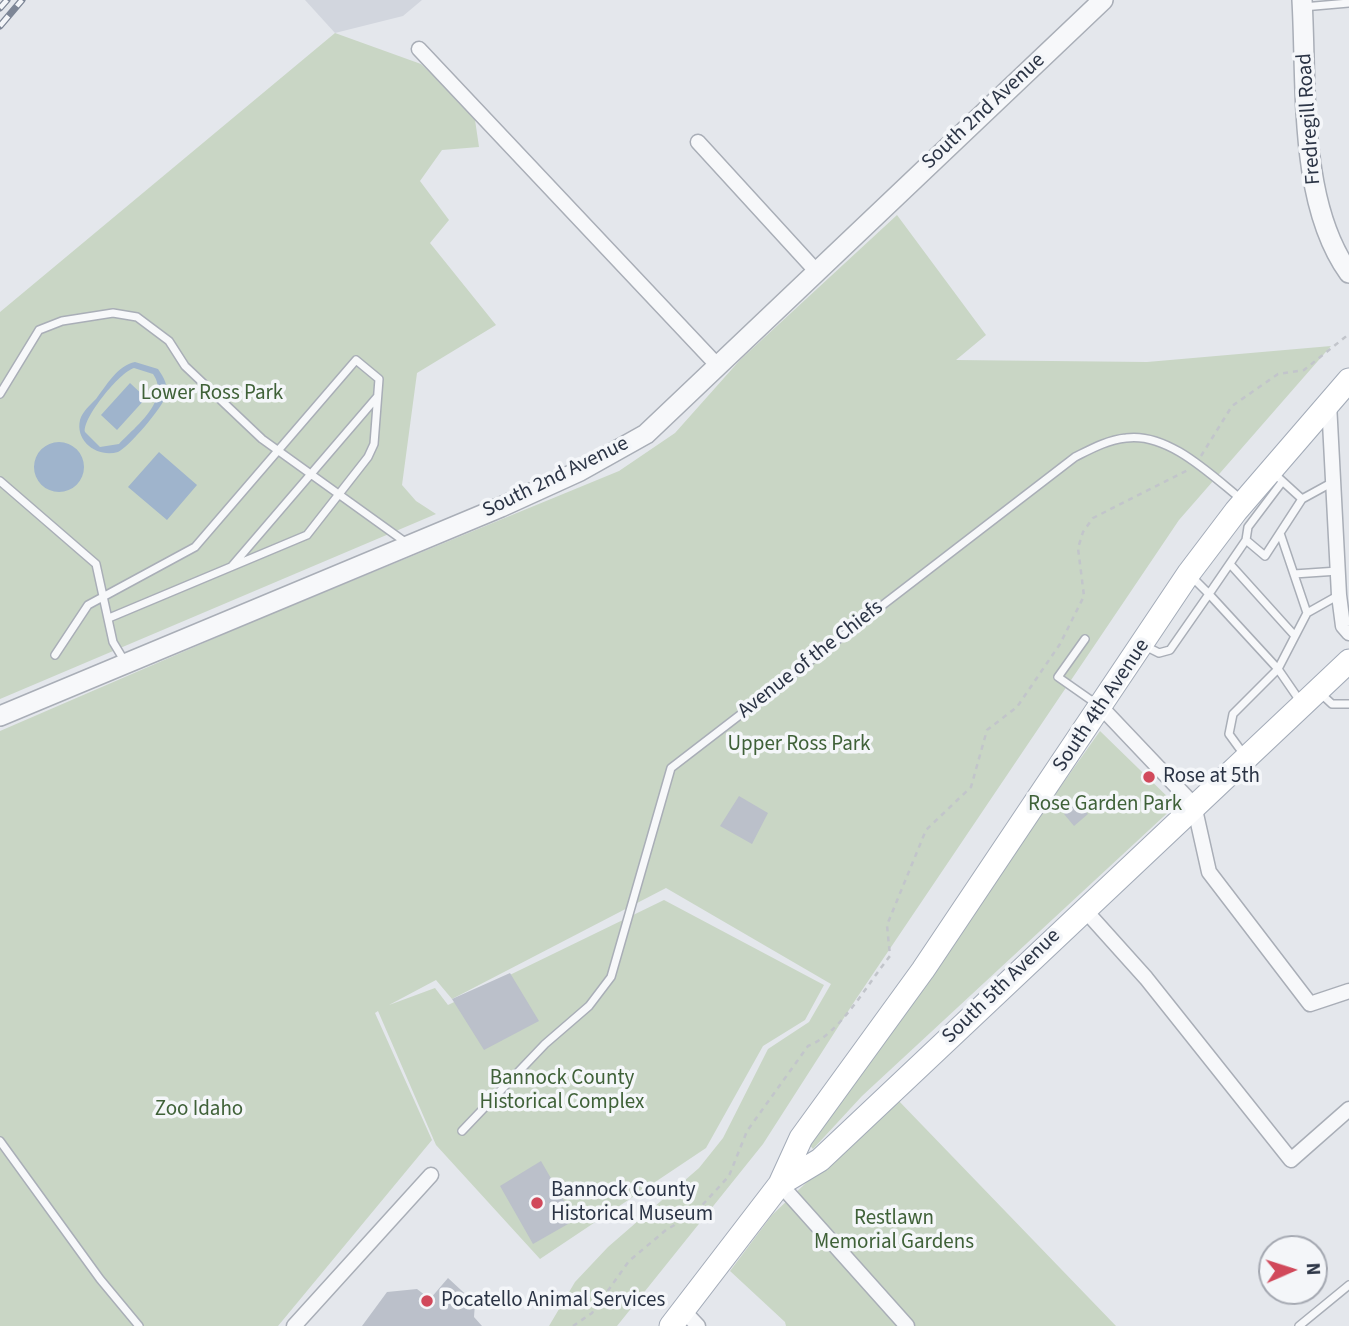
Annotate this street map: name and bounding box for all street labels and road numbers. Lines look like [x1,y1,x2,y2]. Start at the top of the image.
street label: South 2nd Avenue [917,48,1051,176]
street label: Fredregill Road [1293,52,1327,186]
street label: South 2nd Avenue [479,432,633,524]
street label: Avenue of the Chiefs [733,595,889,725]
street label: South 4th Avenue [1048,635,1156,777]
street label: South 5th Avenue [938,924,1066,1050]

